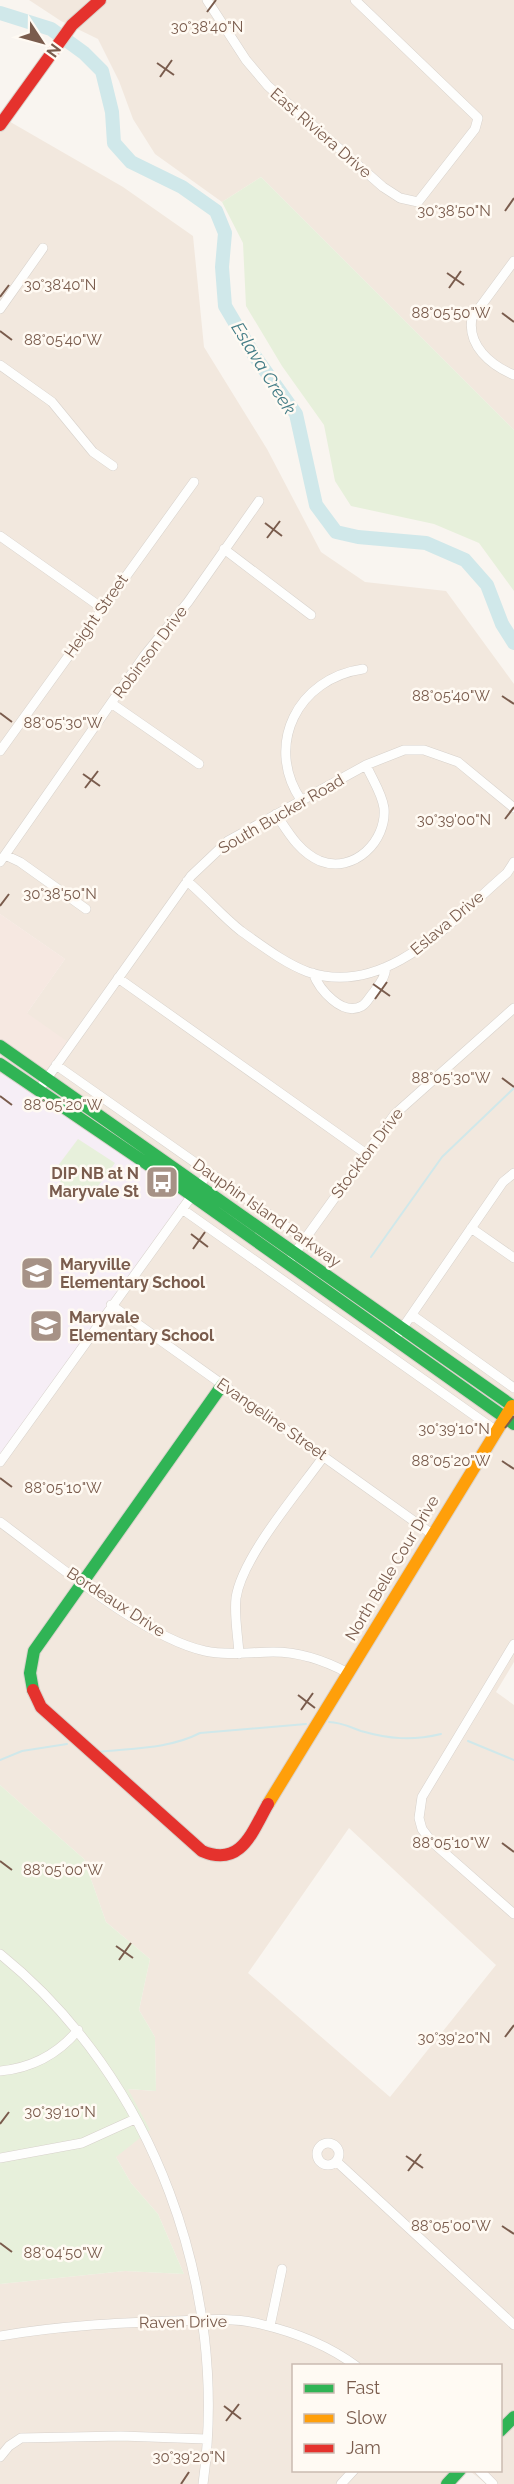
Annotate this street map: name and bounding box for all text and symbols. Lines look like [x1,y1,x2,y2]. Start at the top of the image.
north arrow [12,12,72,72]
text: 30°38'40"N [171,18,243,36]
text: N [42,40,65,61]
street label: East Riviera Drive [267,84,375,182]
text: 30°38'50"N [417,202,491,220]
text: 30°38'40"N [24,276,96,294]
text: 88°05'50"W [412,304,491,322]
water label: Eslava Creek [227,318,301,418]
text: 88°05'40"W [24,331,102,349]
street label: Height Street [60,570,132,661]
street label: Robinson Drive [109,602,191,702]
text: 88°05'40"W [412,687,490,705]
text: 88°05'30"W [24,714,103,732]
street label: South Bucker Road [215,770,347,858]
text: 30°39'00"N [417,811,491,829]
text: 30°38'50"N [23,885,97,903]
street label: Eslava Drive [407,887,487,959]
text: 88°05'30"W [412,1069,491,1087]
text: 88°05'20"W [24,1096,103,1114]
street label: Stockton Drive [327,1104,407,1202]
street label: Dauphin Island Parkway [189,1155,345,1272]
place label: DIP NB at N Maryvale St [49,1164,139,1201]
bus stop icon: DIP NB at N Maryvale St [144,1164,180,1200]
school or university icon: Maryville Elementary School [19,1255,55,1291]
place label: Maryville Elementary School [60,1255,206,1292]
school or university icon: Maryvale Elementary School [28,1308,64,1344]
place label: Maryvale Elementary School [69,1308,215,1345]
street label: Evangeline Street [213,1374,331,1464]
text: 30°39'10"N [418,1420,490,1438]
text: 88°05'20"W [412,1452,491,1470]
text: 88°05'10"W [24,1479,102,1497]
street label: North Belle Cour Drive [341,1492,443,1644]
street label: Bordeaux Drive [63,1563,169,1641]
text: 88°05'10"W [412,1834,490,1852]
text: 88°05'00"W [23,1861,103,1879]
text: 30°39'20"N [418,2029,490,2047]
text: 30°39'10"N [24,2103,96,2121]
text: 88°05'00"W [411,2217,491,2235]
text: 88°04'50"W [24,2244,103,2262]
street label: Raven Drive [139,2312,227,2332]
legend [292,2364,502,2472]
text: Fast [346,2377,380,2398]
text: Slow [346,2407,387,2428]
text: Jam [346,2437,381,2458]
text: 30°39'20"N [153,2448,225,2466]

